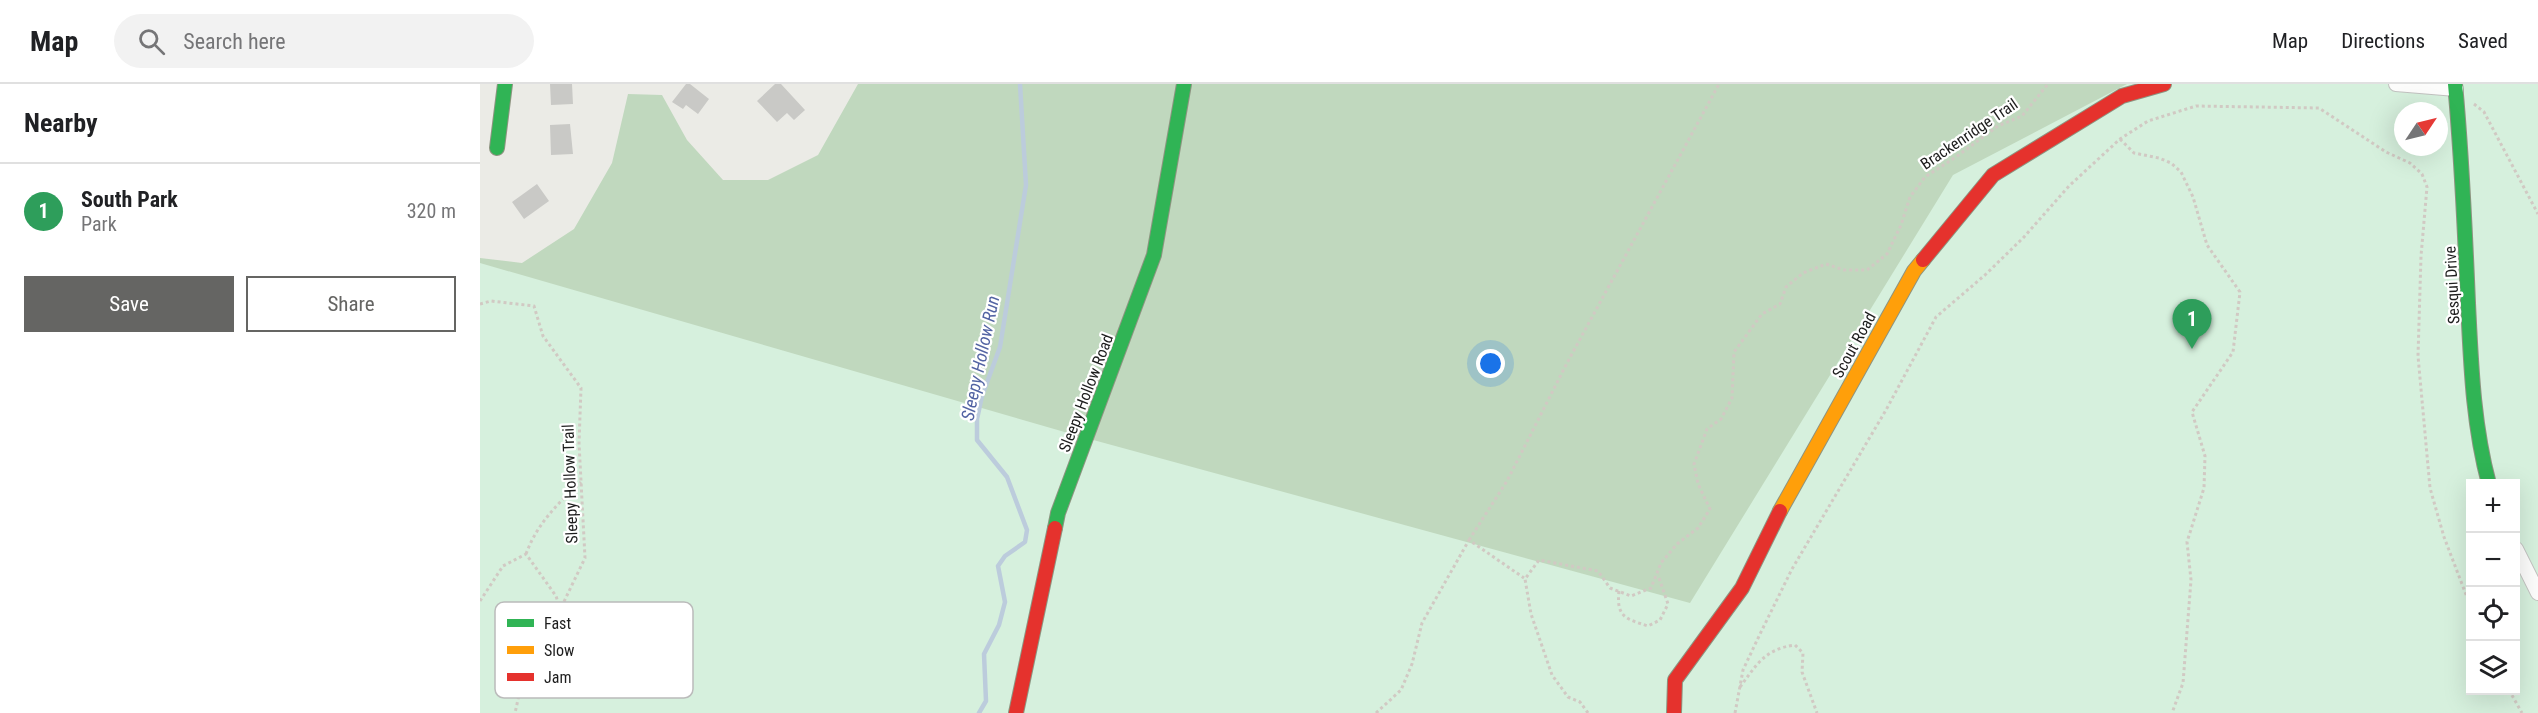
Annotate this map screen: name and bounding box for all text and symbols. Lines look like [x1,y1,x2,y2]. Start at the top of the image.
search box [114,14,534,68]
text: Map [30,25,78,58]
icon: search [135,25,168,58]
text: Search here [183,29,286,54]
text: Map [2272,29,2308,53]
text: Directions [2341,29,2425,53]
text: Saved [2458,29,2508,53]
street label: Brackenridge Trail [1917,94,2021,174]
north arrow [2394,102,2448,156]
text: Nearby [24,108,98,138]
text: South Park [81,187,178,212]
text: 1 [38,199,49,223]
text: 320 m [407,199,456,223]
text: Park [81,212,117,236]
street label: Sesqui Drive [2440,246,2464,324]
button: Save [24,276,234,332]
button: Share [246,276,456,332]
water label: Sleepy Hollow Run [956,294,1004,422]
pin: 1 [2172,300,2212,349]
street label: Scout Road [1828,309,1880,381]
street label: Sleepy Hollow Road [1055,331,1117,455]
your location [1476,349,1505,378]
street label: Sleepy Hollow Trail [558,424,582,544]
map controls [2466,479,2520,695]
button: + [2466,479,2520,533]
button: − [2466,533,2520,587]
button: locate [2466,587,2520,641]
legend [495,602,693,698]
text: Fast [544,614,571,633]
text: Slow [544,641,574,660]
button: layers [2466,641,2520,695]
text: Jam [544,668,571,687]

